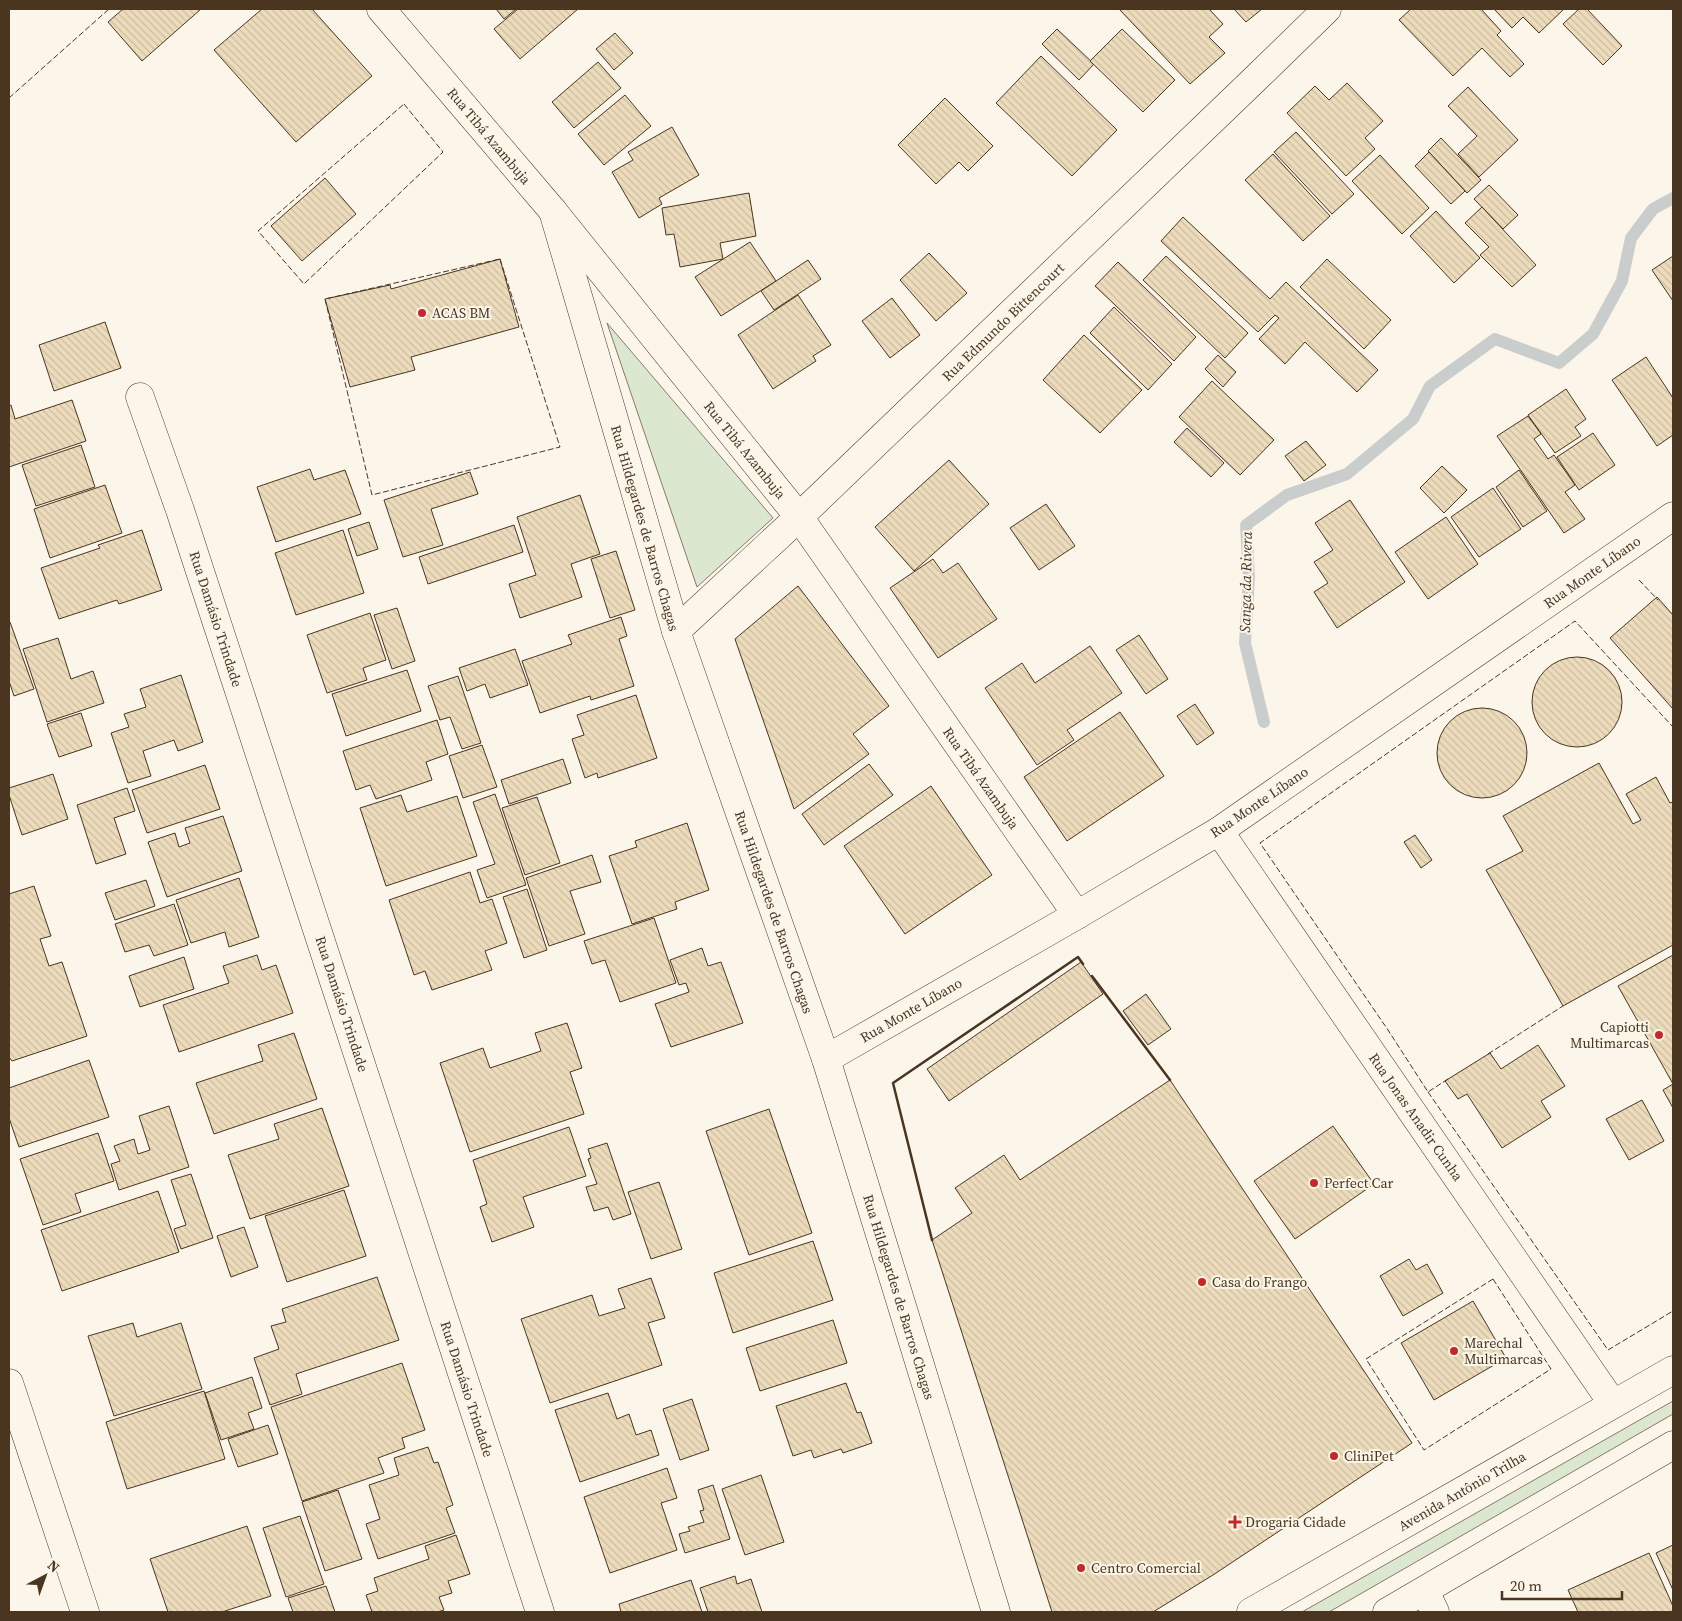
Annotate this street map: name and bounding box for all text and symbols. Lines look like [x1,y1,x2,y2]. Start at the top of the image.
street label: Rua Tibá Azambuja [443,83,536,189]
street label: Rua Edmundo Bittencourt [937,258,1069,386]
place label: ACAS BM [432,303,490,323]
marker: ACAS BM [416,307,428,319]
street label: Rua Tibá Azambuja [699,397,791,504]
street label: Rua Hildegardes de Barros Chagas [606,423,684,633]
water label: Sanga da Rivera [1234,531,1257,633]
street label: Rua Monte Líbano [1539,531,1645,613]
street label: Rua Damásio Trindade [185,548,247,690]
street label: Rua Tibá Azambuja [938,723,1024,834]
street label: Rua Monte Líbano [1206,761,1312,842]
street label: Rua Hildegardes de Barros Chagas [730,808,818,1016]
street label: Rua Damásio Trindade [311,933,373,1075]
street label: Rua Monte Líbano [856,973,966,1047]
place label: Capiotti Multimarcas [1570,1017,1649,1053]
marker: Capiotti Multimarcas [1653,1029,1665,1041]
street label: Rua Jonas Anadir Cunha [1364,1049,1468,1186]
place label: Perfect Car [1324,1173,1393,1193]
marker: Perfect Car [1308,1177,1320,1189]
street label: Rua Hildegardes de Barros Chagas [858,1192,940,1402]
place label: Casa do Frango [1212,1272,1308,1292]
marker: Casa do Frango [1196,1276,1208,1288]
street label: Rua Damásio Trindade [436,1318,498,1460]
place label: Marechal Multimarcas [1464,1333,1543,1369]
marker: Marechal Multimarcas [1448,1345,1460,1357]
place label: CliniPet [1344,1446,1394,1466]
street label: Avenida Antônio Trilha [1394,1446,1530,1536]
marker: CliniPet [1328,1450,1340,1462]
place label: Drogaria Cidade [1245,1512,1346,1532]
marker: Drogaria Cidade [1229,1516,1241,1528]
north arrow [20,1551,70,1601]
text: N [43,1555,64,1577]
place label: Centro Comercial [1091,1558,1201,1578]
marker: Centro Comercial [1075,1562,1087,1574]
scale bar [1502,1568,1622,1600]
text: 20 m [1510,1575,1542,1596]

